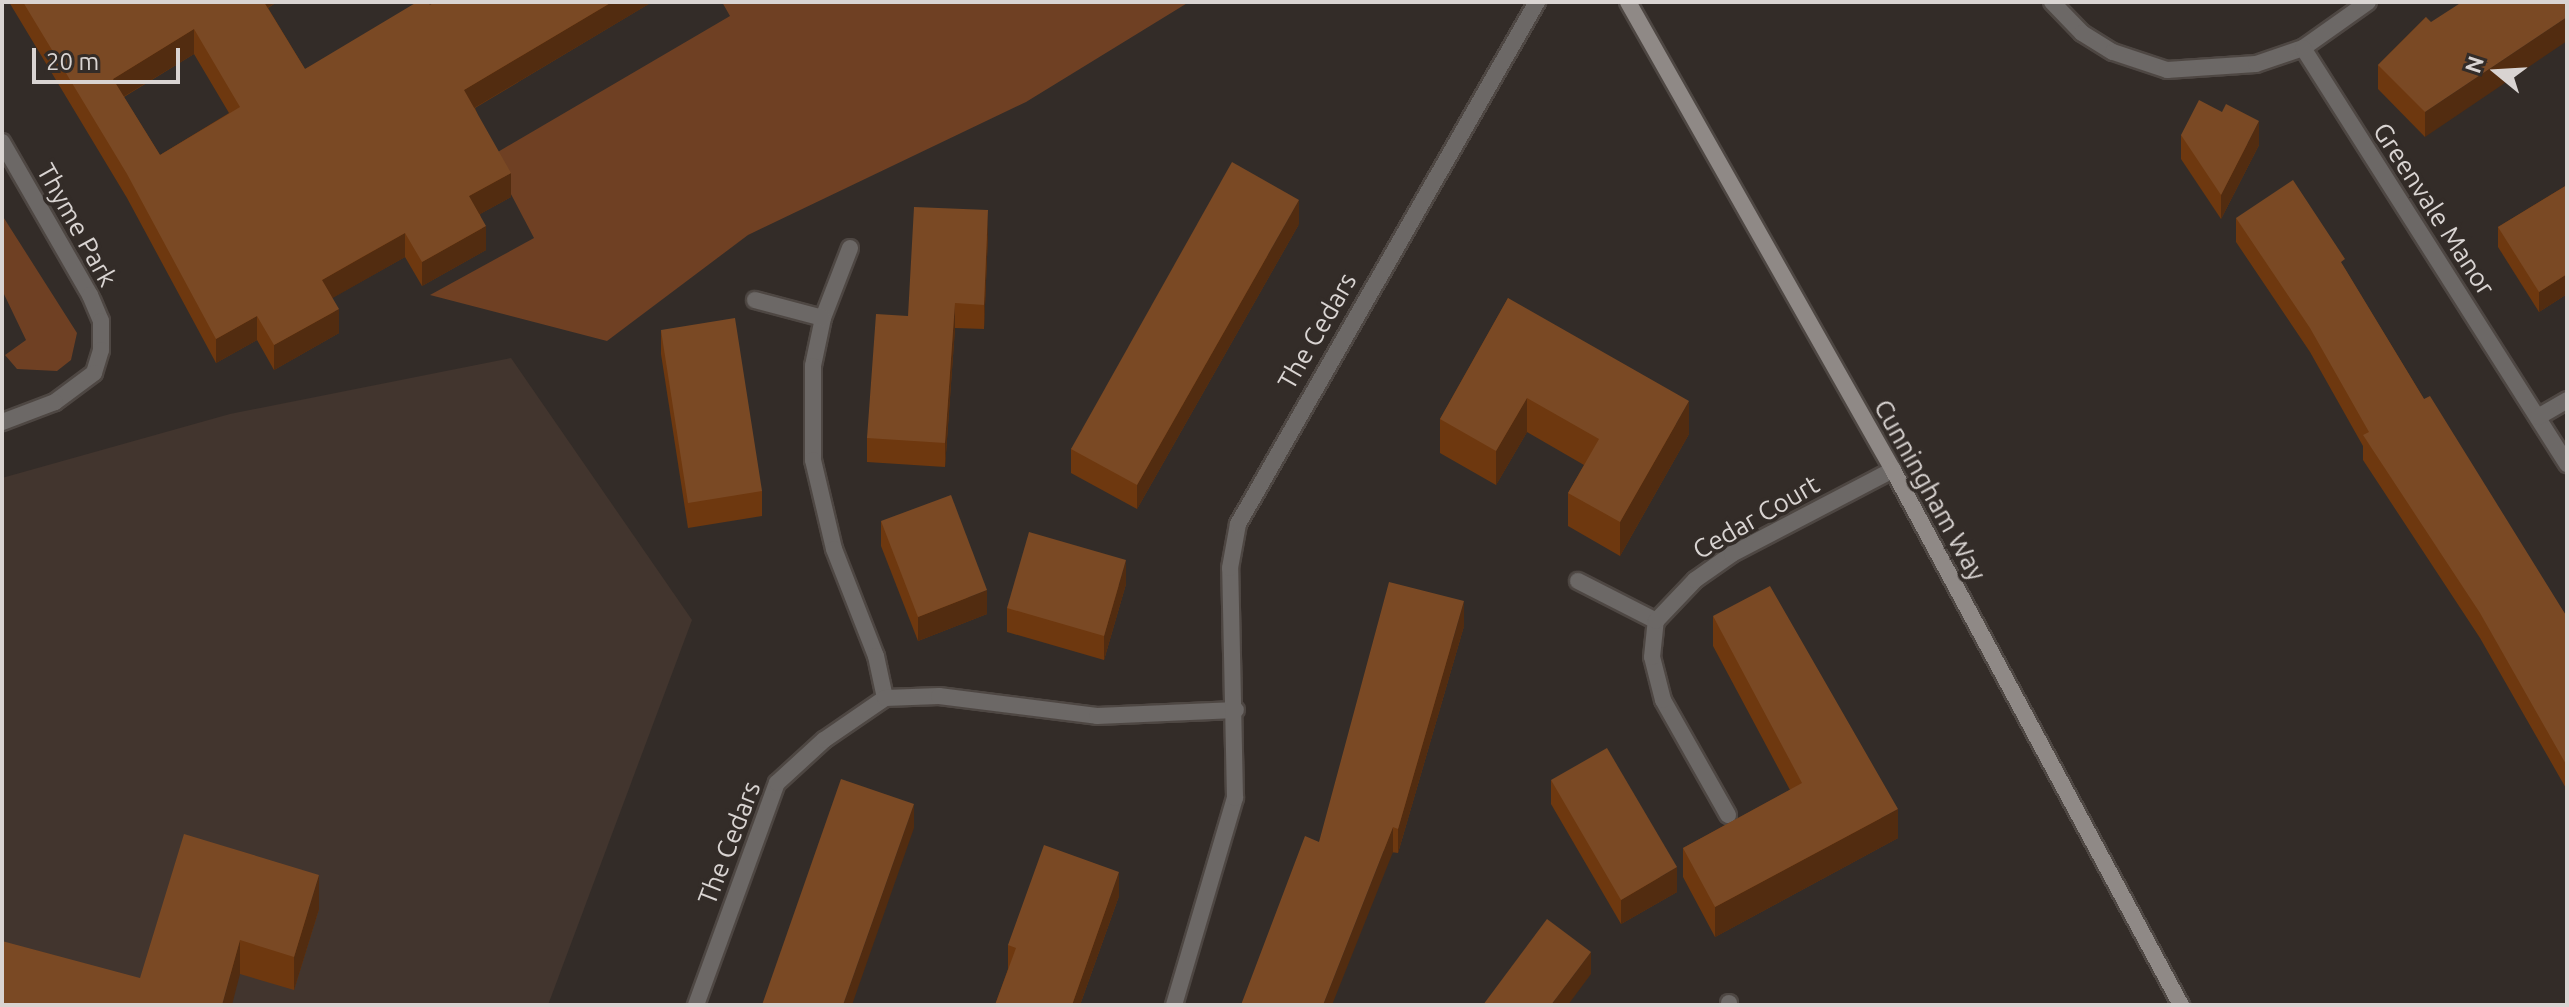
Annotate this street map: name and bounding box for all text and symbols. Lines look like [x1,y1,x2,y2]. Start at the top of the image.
scale bar [36,32,184,82]
north arrow [2457,32,2537,112]
text: 20 m [46,48,99,75]
text: N [2459,53,2488,76]
street label: Greenvale Manor [2367,117,2501,301]
street label: Thyme Park [30,158,124,292]
street label: The Cedars [1271,267,1363,395]
street label: Cunningham Way [1867,394,1993,586]
street label: Cedar Court [1687,468,1825,566]
street label: The Cedars [691,777,767,909]

